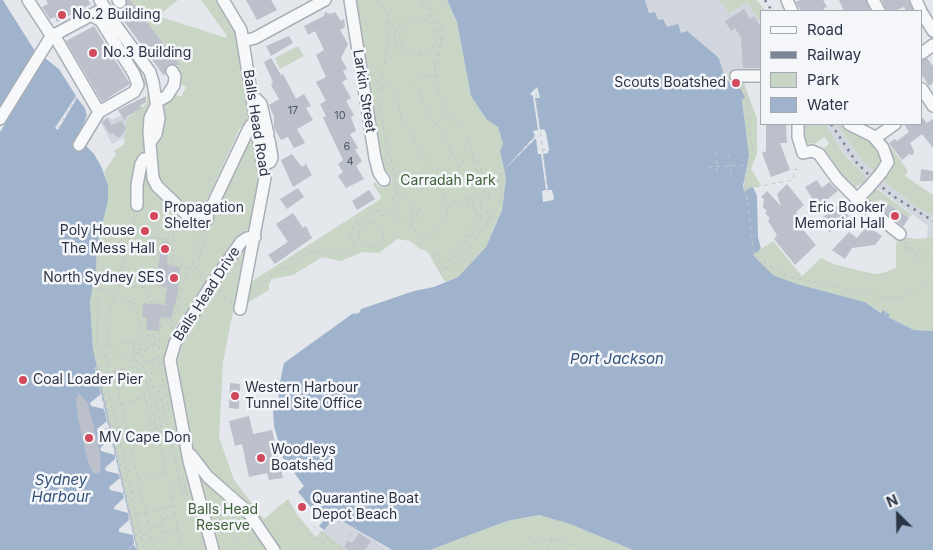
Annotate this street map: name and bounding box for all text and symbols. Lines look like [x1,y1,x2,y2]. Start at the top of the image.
place label: No.2 Building [72,7,160,23]
marker: No.2 Building [56,9,68,21]
legend [760,10,923,125]
text: Road [807,20,843,39]
place label: No.3 Building [103,45,191,61]
text: Railway [807,45,861,64]
marker: No.3 Building [87,47,99,59]
street label: Larkin Street [349,48,379,134]
street label: Balls Head Road [239,68,273,178]
text: Park [807,70,839,89]
place label: Scouts Boatshed [614,75,726,91]
marker: Scouts Boatshed [730,77,742,89]
text: Water [807,95,849,114]
house number: 17 [288,104,298,118]
house number: 10 [334,109,346,123]
house number: 6 [344,140,350,154]
house number: 4 [346,155,354,169]
park label: Carradah Park [400,173,496,189]
place label: Propagation Shelter [164,200,244,232]
place label: Eric Booker Memorial Hall [794,200,885,232]
marker: Propagation Shelter [148,210,160,222]
marker: Eric Booker Memorial Hall [889,210,901,222]
place label: Poly House [60,223,135,239]
marker: Poly House [139,225,151,237]
place label: The Mess Hall [61,241,155,257]
marker: The Mess Hall [159,243,171,255]
street label: Balls Head Drive [170,244,244,344]
place label: North Sydney SES [43,270,164,286]
marker: North Sydney SES [168,272,180,284]
water label: Port Jackson [570,350,664,368]
place label: Coal Loader Pier [33,372,143,388]
marker: Coal Loader Pier [17,374,29,386]
place label: Western Harbour Tunnel Site Office [245,380,362,412]
marker: Western Harbour Tunnel Site Office [229,390,241,402]
place label: MV Cape Don [99,430,191,446]
marker: MV Cape Don [83,432,95,444]
place label: Woodleys Boatshed [271,442,336,474]
marker: Woodleys Boatshed [255,452,267,464]
water label: Sydney Harbour [32,471,90,506]
north arrow [873,490,923,540]
place label: Quarantine Boat Depot Beach [312,491,419,524]
text: N [884,491,900,511]
marker: Quarantine Boat Depot Beach [296,501,308,513]
park label: Balls Head Reserve [188,502,258,534]

